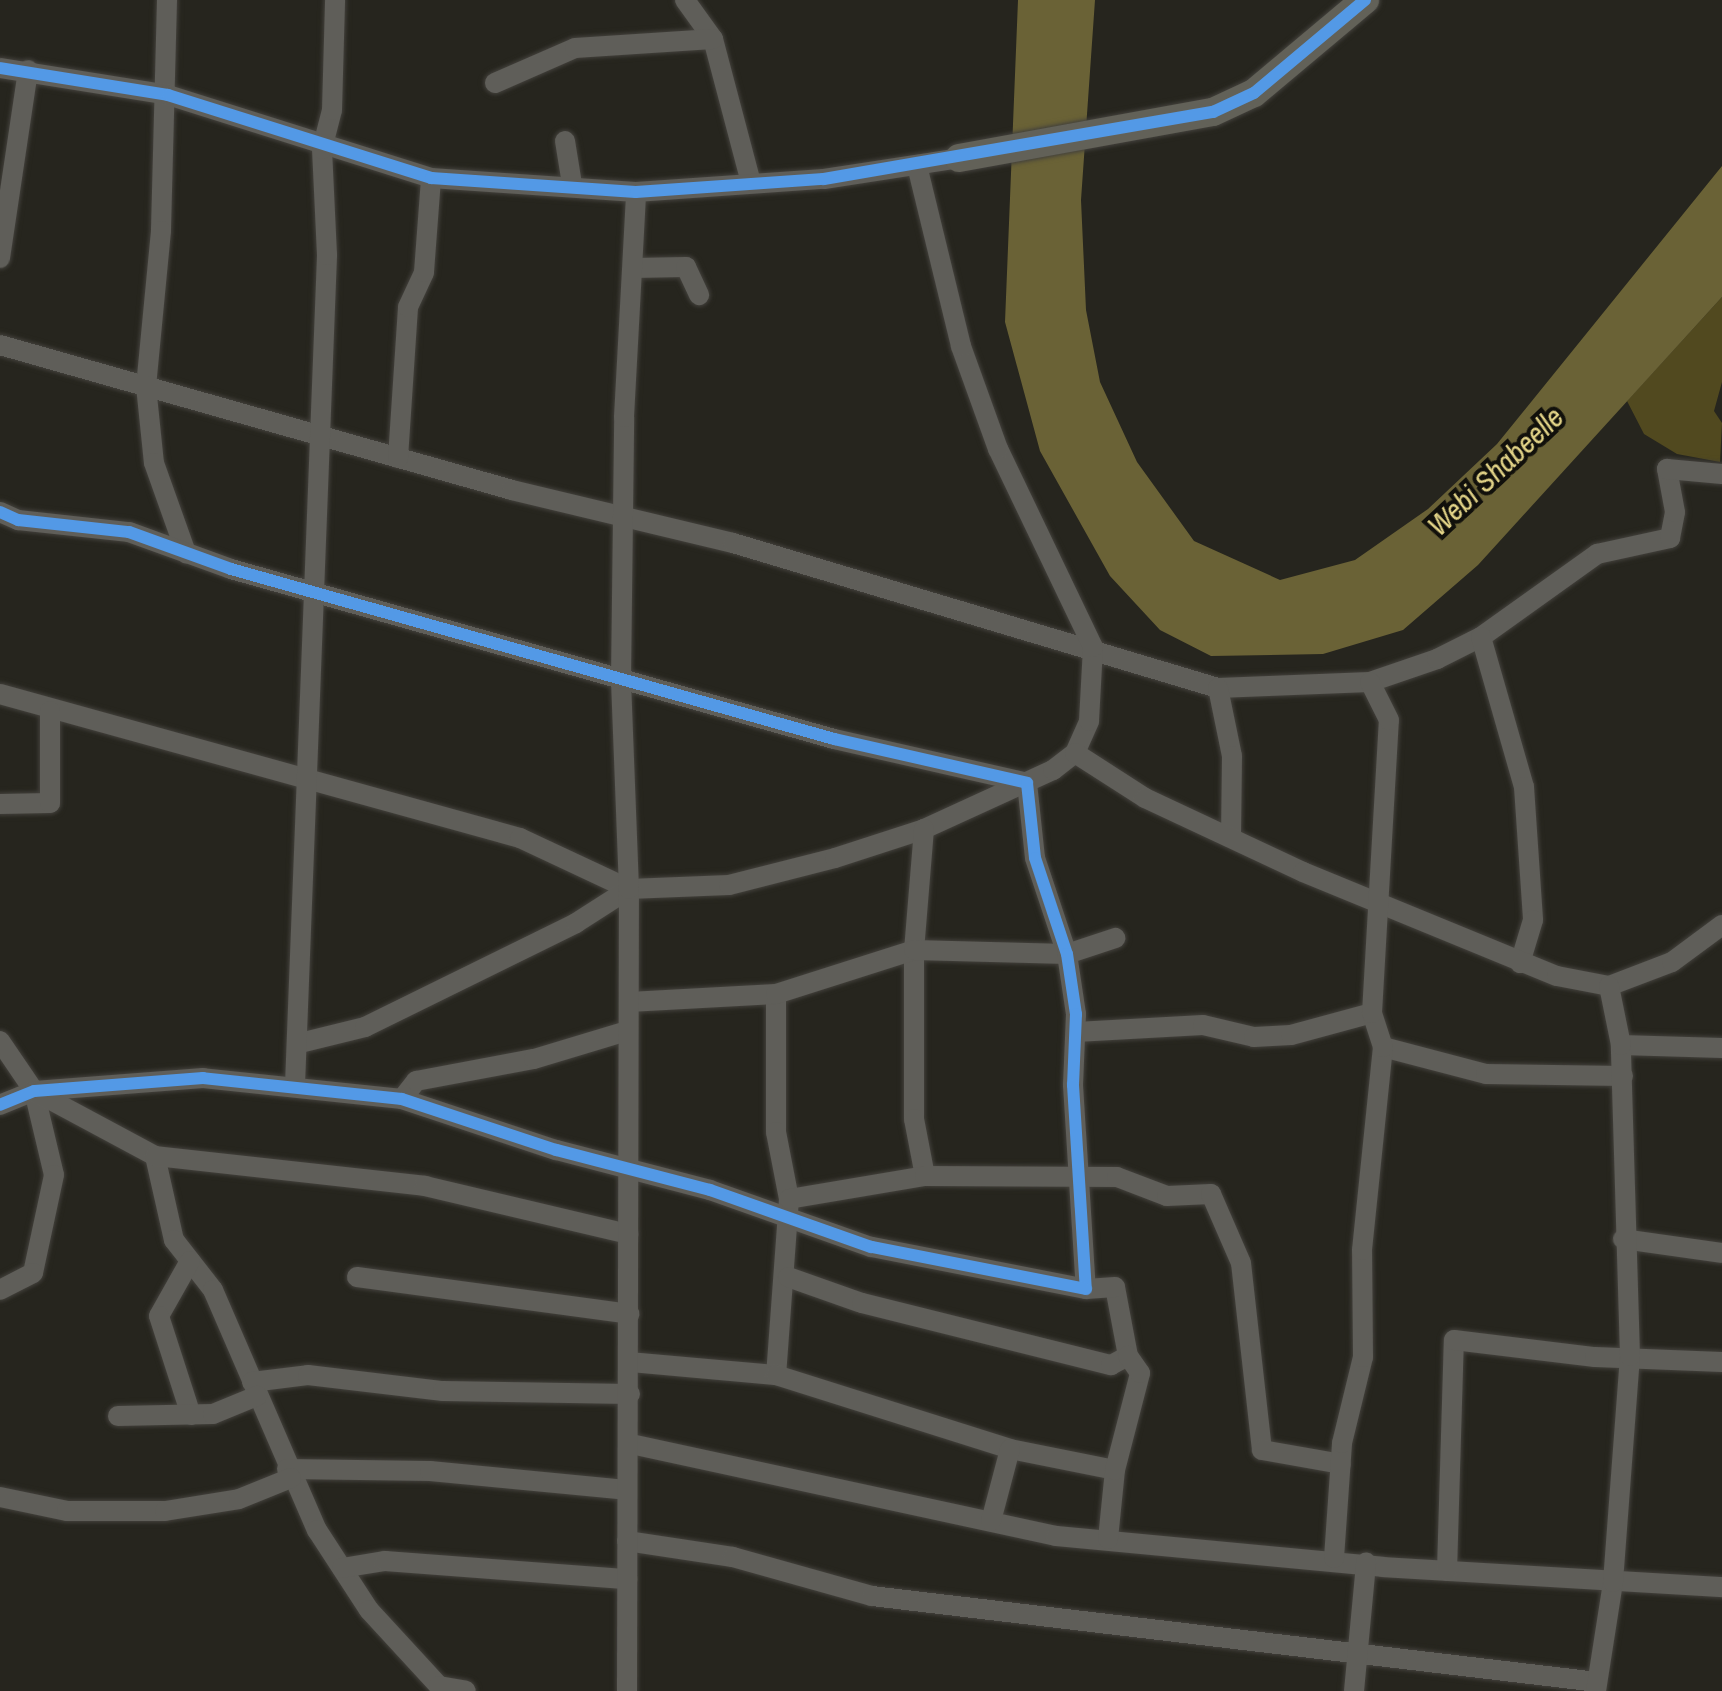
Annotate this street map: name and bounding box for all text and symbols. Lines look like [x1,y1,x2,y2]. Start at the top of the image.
water label: Webi Shabeelle [1419,399,1571,543]

